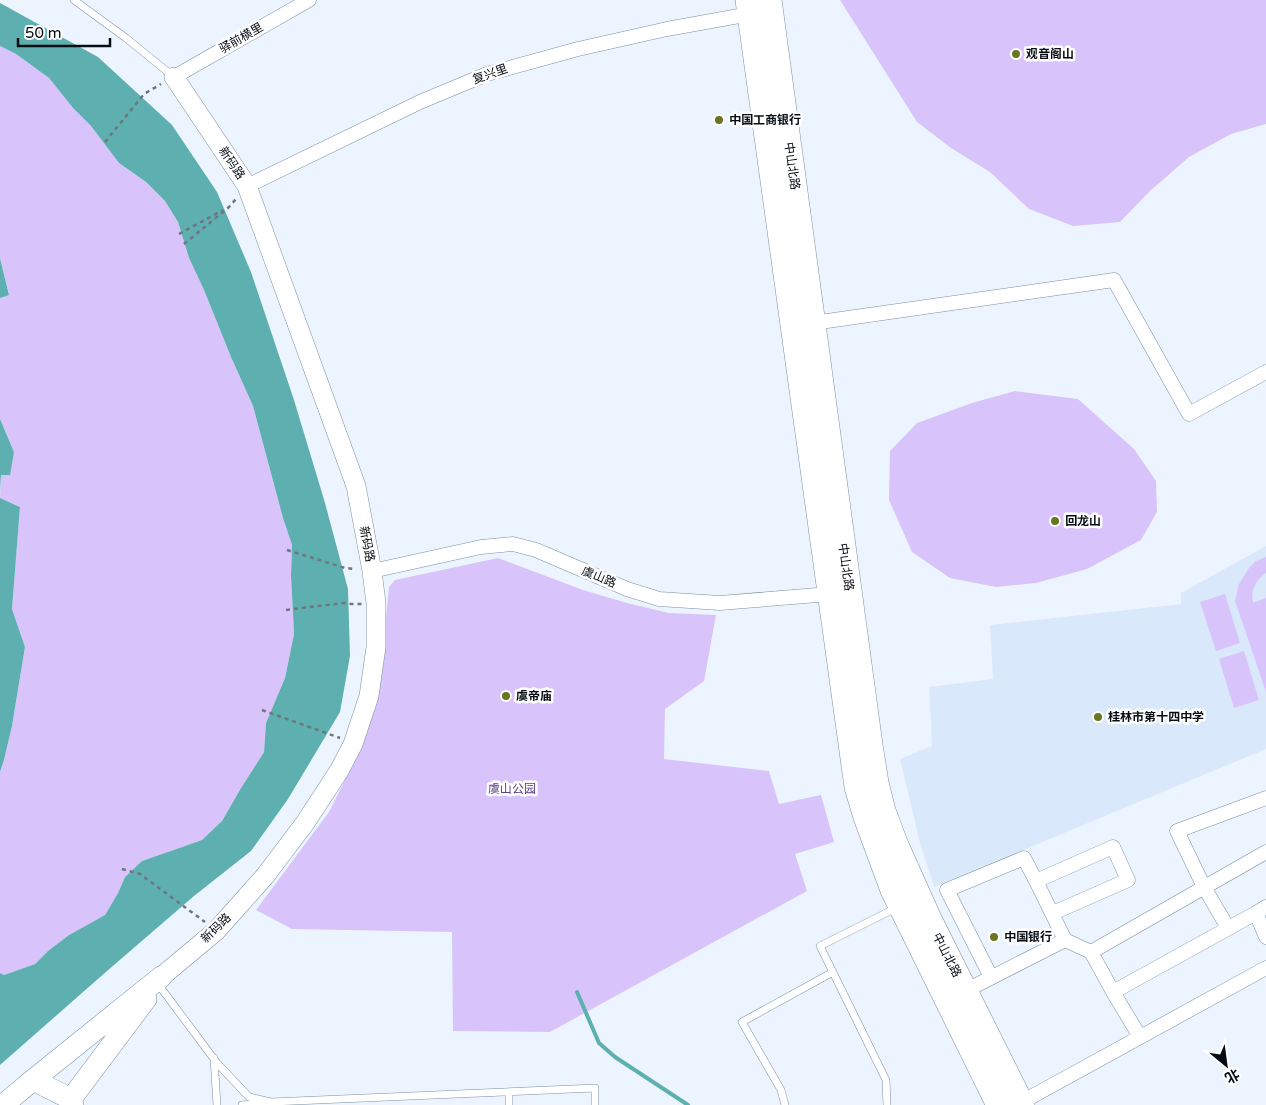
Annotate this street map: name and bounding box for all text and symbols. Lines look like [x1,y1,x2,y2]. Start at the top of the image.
scale bar [18,15,110,47]
street label: 驿前横里 [217,20,265,56]
text: 50 m [25,24,62,42]
place label: 观音阁山 [1026,47,1074,61]
marker: 观音阁山 [1010,48,1022,60]
street label: 复兴里 [471,62,509,86]
place label: 中国工商银行 [729,113,801,127]
marker: 中国工商银行 [713,114,725,126]
street label: 中山北路 [782,141,802,191]
street label: 新码路 [216,144,248,182]
place label: 回龙山 [1065,514,1101,528]
marker: 回龙山 [1049,515,1061,527]
street label: 新码路 [357,525,377,563]
street label: 中山北路 [836,542,856,592]
street label: 虞山路 [580,564,618,590]
place label: 虞帝庙 [516,689,552,703]
marker: 虞帝庙 [500,690,512,702]
place label: 桂林市第十四中学 [1108,710,1204,724]
marker: 桂林市第十四中学 [1092,711,1104,723]
park label: 虞山公园 [488,782,536,796]
street label: 新码路 [198,910,234,946]
street label: 中山北路 [930,930,964,980]
place label: 中国银行 [1004,930,1052,944]
marker: 中国银行 [988,931,1000,943]
north arrow [1201,1040,1251,1090]
text: 北 [1222,1065,1242,1087]

